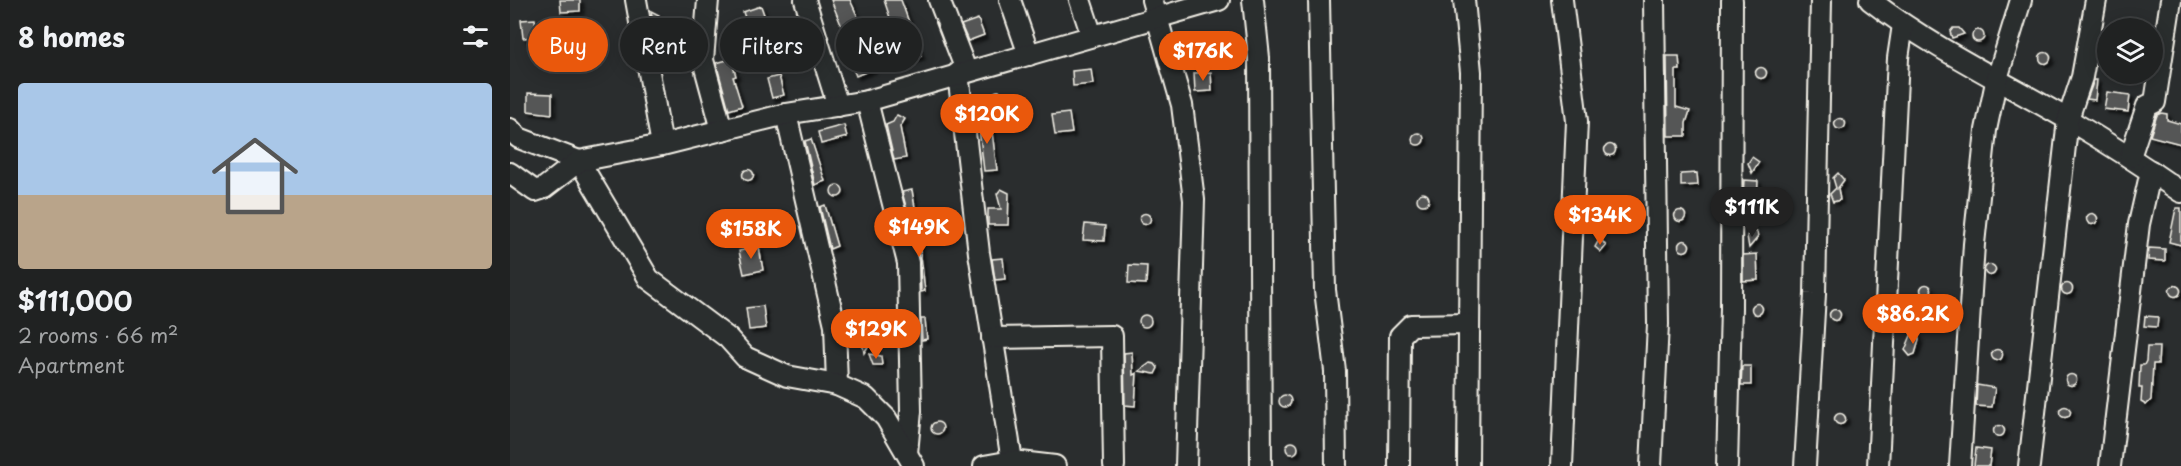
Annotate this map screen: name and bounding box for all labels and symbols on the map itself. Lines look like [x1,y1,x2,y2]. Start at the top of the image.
pin: $176K [1161,31,1245,82]
pin: $120K [945,94,1029,145]
pin: $111K [1710,187,1794,238]
pin: $134K [1558,195,1642,246]
pin: $149K [877,207,961,258]
pin: $158K [709,209,793,260]
pin: $86.2K [1864,294,1962,345]
pin: $129K [834,309,918,360]

